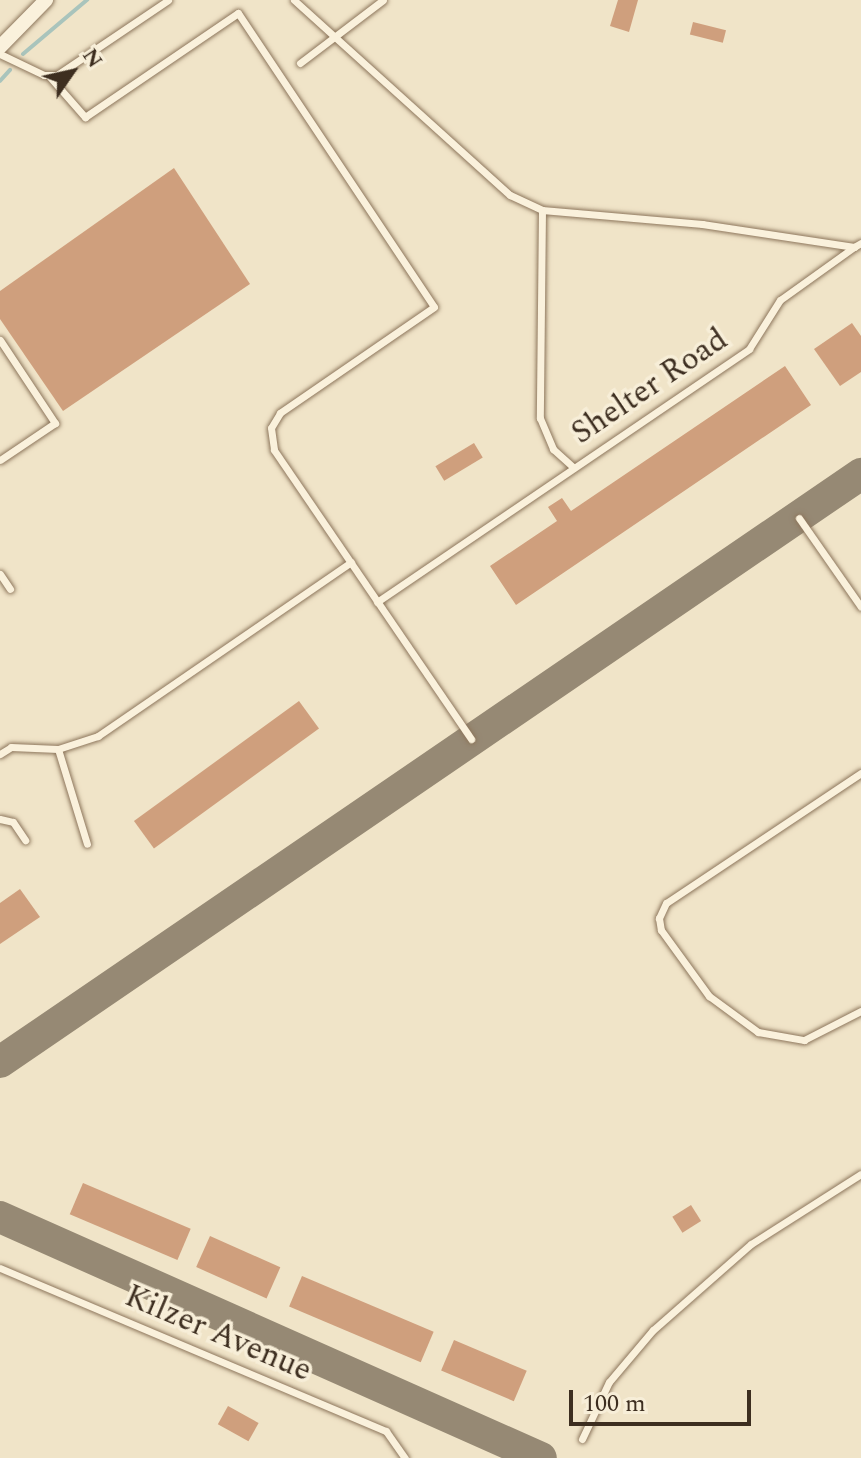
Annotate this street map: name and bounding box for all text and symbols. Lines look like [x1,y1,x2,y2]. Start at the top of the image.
north arrow [32,32,112,112]
text: N [74,42,111,75]
street label: Shelter Road [565,321,735,453]
street label: Kilzer Avenue [119,1277,317,1391]
scale bar [573,1374,755,1424]
text: 100 m [583,1386,646,1422]

